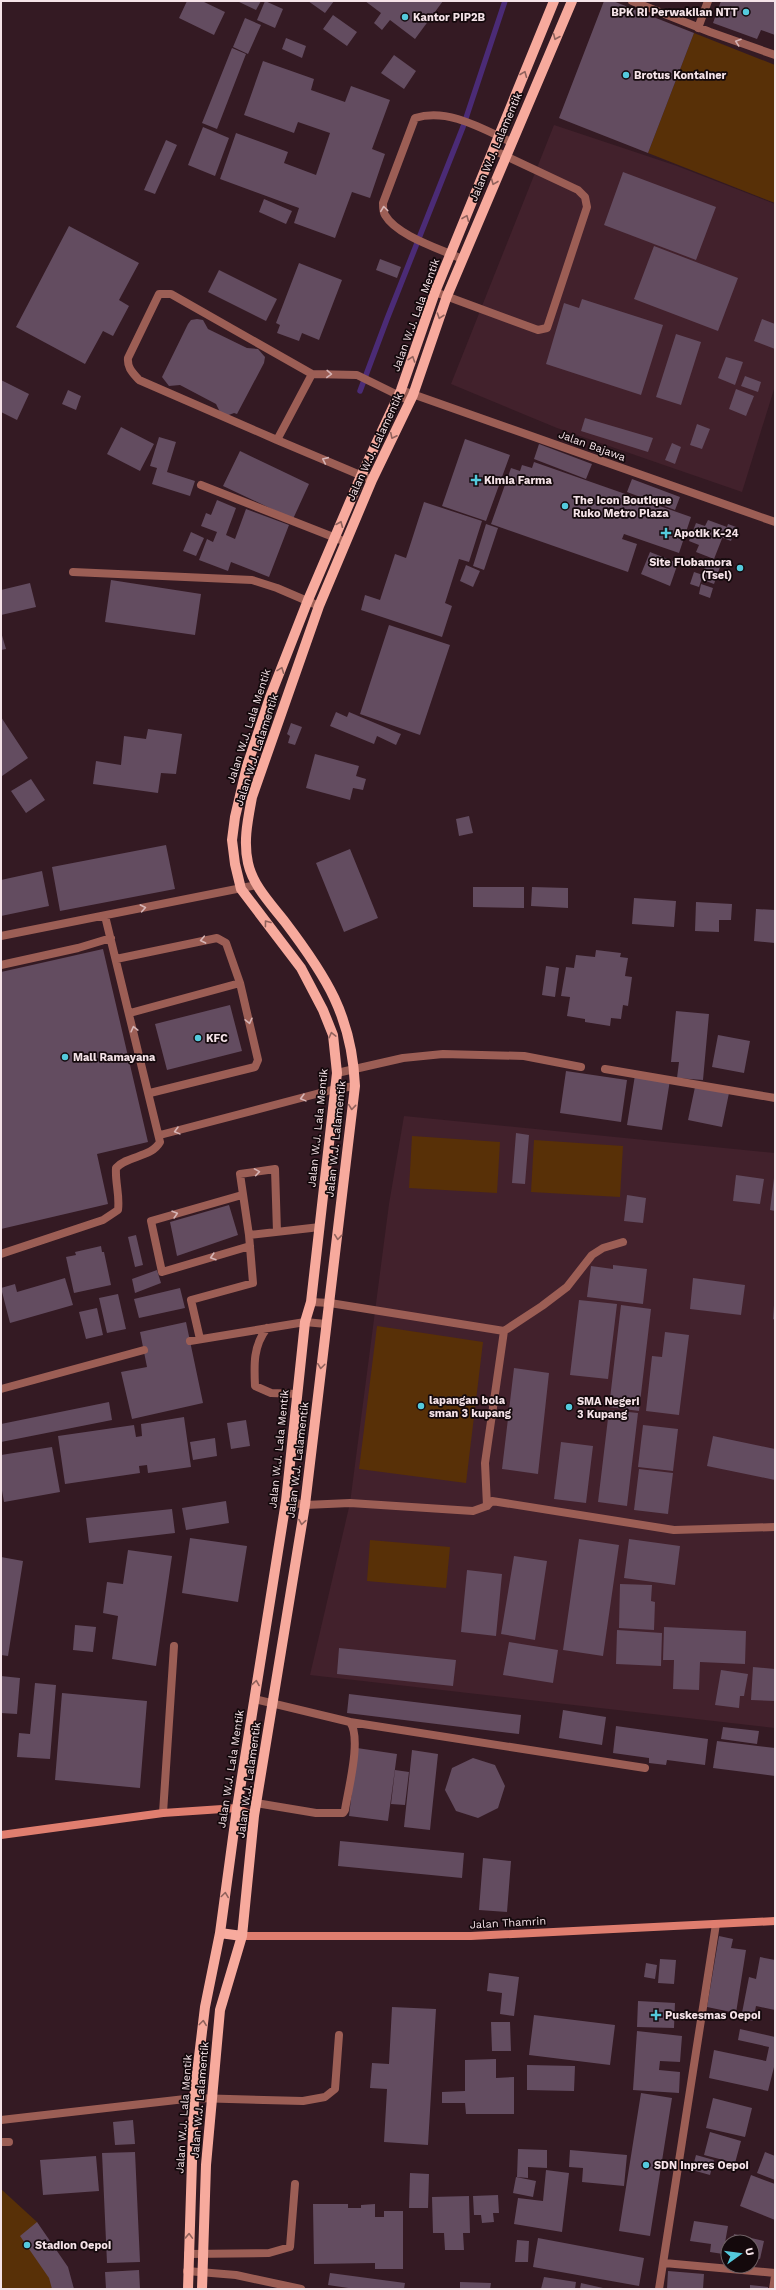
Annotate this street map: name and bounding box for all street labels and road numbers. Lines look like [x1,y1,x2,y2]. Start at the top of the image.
street label: Jalan W.J. Lalamentik [467,91,525,203]
street label: Jalan W.J. Lala Mentik [389,257,443,373]
street label: Jalan W.J. Lalamentik [344,391,406,503]
street label: Jalan Bajawa [557,428,627,464]
street label: Jalan W.J. Lala Mentik [224,667,274,785]
street label: Jalan W.J. Lalamentik [233,692,281,808]
street label: Jalan W.J. Lala Mentik [305,1068,331,1188]
street label: Jalan W.J. Lalamentik [323,1080,349,1198]
street label: Jalan W.J. Lala Mentik [266,1389,292,1509]
street label: Jalan W.J. Lalamentik [284,1401,312,1519]
street label: Jalan W.J. Lala Mentik [215,1709,247,1829]
street label: Jalan W.J. Lalamentik [234,1721,264,1839]
street label: Jalan Thamrin [470,1915,546,1931]
street label: Jalan W.J. Lalamentik [188,2041,212,2159]
street label: Jalan W.J. Lala Mentik [173,2054,195,2174]

